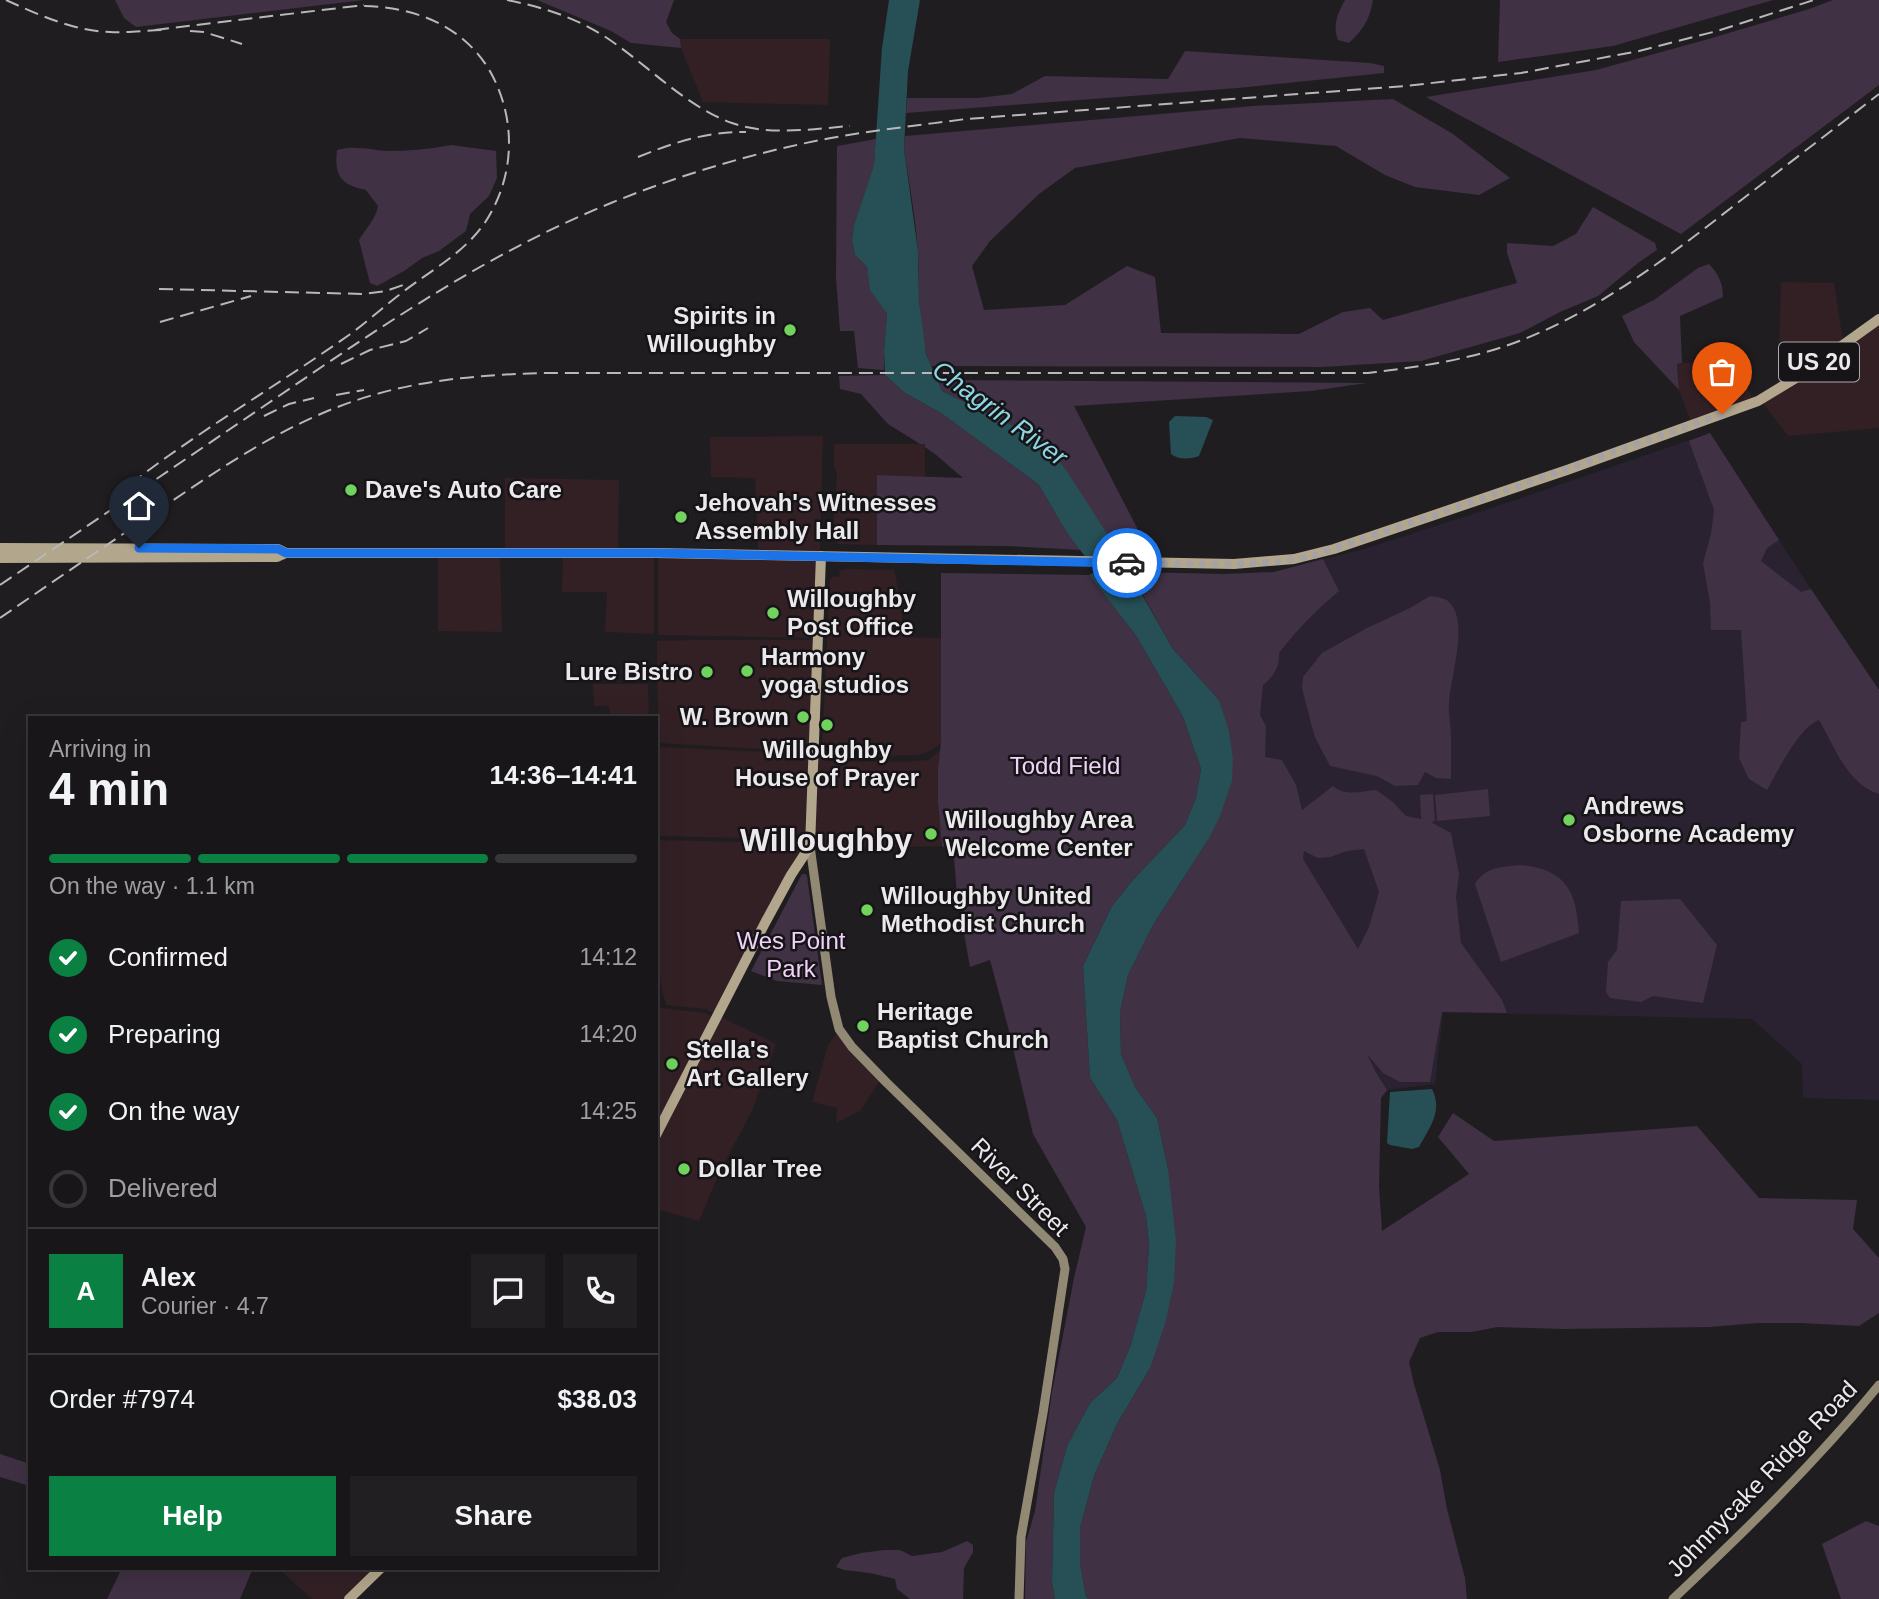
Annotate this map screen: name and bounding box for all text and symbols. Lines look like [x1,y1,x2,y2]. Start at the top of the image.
place label: Spirits in Willoughby [647,302,777,357]
marker: Spirits in Willoughby [782,322,798,338]
pin [1692,342,1752,414]
road number: US 20 [1779,342,1859,382]
icon: bag [1703,353,1741,391]
water label: Chagrin River [927,354,1074,473]
pin [109,476,169,548]
place label: Dave's Auto Care [365,476,562,503]
marker: Dave's Auto Care [343,482,359,498]
icon: home [120,487,158,525]
place label: Jehovah's Witnesses Assembly Hall [695,489,937,544]
marker: Jehovah's Witnesses Assembly Hall [673,509,689,525]
courier [1092,528,1162,598]
icon: car [1108,544,1146,582]
place label: Willoughby Post Office [787,585,917,640]
marker: Willoughby Post Office [765,605,781,621]
place label: Harmony yoga studios [761,643,909,698]
place label: Lure Bistro [565,658,693,685]
marker: Harmony yoga studios [739,663,755,679]
marker: Lure Bistro [699,664,715,680]
place label: W. Brown [680,703,789,730]
marker: W. Brown [795,709,811,725]
marker: Willoughby House of Prayer [819,717,835,733]
text: Arriving in [49,736,151,762]
place label: Willoughby House of Prayer [735,736,919,791]
park label: Todd Field [1010,752,1120,779]
text: 14:36–14:41 [490,760,637,790]
text: 4 min [49,763,169,815]
place label: Andrews Osborne Academy [1583,792,1795,847]
place label: Willoughby Area Welcome Center [945,806,1134,861]
marker: Andrews Osborne Academy [1561,812,1577,828]
district label: Willoughby [740,822,912,858]
marker: Willoughby Area Welcome Center [923,826,939,842]
text: On the way · 1.1 km [49,873,255,899]
place label: Willoughby United Methodist Church [881,882,1091,937]
marker: Willoughby United Methodist Church [859,902,875,918]
park label: Wes Point Park [737,927,846,982]
icon: check [49,939,87,977]
text: Confirmed [108,942,228,972]
text: 14:12 [579,944,637,970]
place label: Heritage Baptist Church [877,998,1049,1053]
icon: check [49,1016,87,1054]
marker: Heritage Baptist Church [855,1018,871,1034]
text: Preparing [108,1019,221,1049]
text: 14:20 [579,1021,637,1047]
place label: Stella's Art Gallery [686,1036,809,1091]
marker: Stella's Art Gallery [664,1056,680,1072]
icon: check [49,1093,87,1131]
text: On the way [108,1096,240,1126]
text: 14:25 [579,1098,637,1124]
street label: River Street [966,1132,1075,1241]
place label: Dollar Tree [698,1155,822,1182]
marker: Dollar Tree [676,1161,692,1177]
text: Delivered [108,1173,218,1203]
button: chat [471,1254,545,1328]
button: phone [563,1254,637,1328]
text: Alex [141,1262,196,1292]
text: A [77,1276,95,1306]
text: Courier · 4.7 [141,1293,269,1319]
street label: Johnnycake Ridge Road [1661,1375,1862,1582]
text: Order #7974 [49,1384,195,1414]
text: $38.03 [557,1384,637,1414]
button: Help [49,1476,336,1556]
button: Share [350,1476,637,1556]

